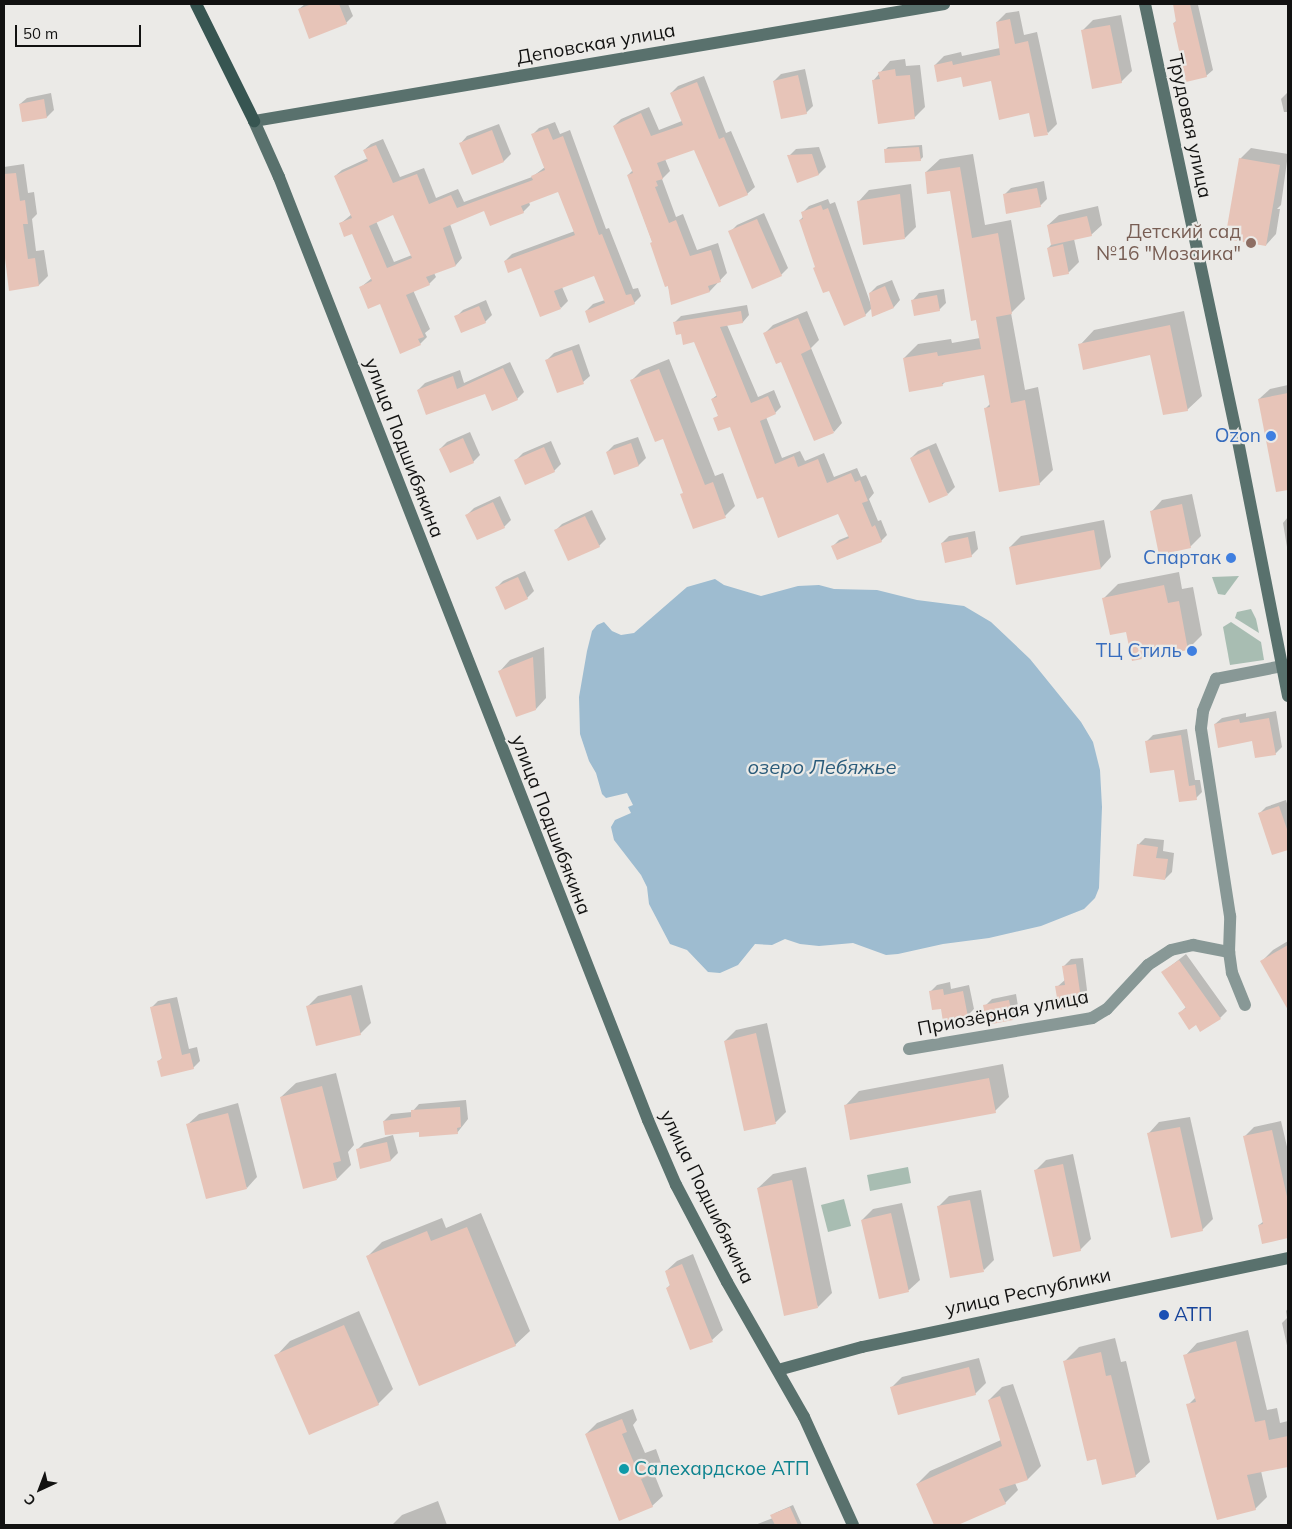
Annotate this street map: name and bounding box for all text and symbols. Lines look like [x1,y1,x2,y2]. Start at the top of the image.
scale bar [18,15,144,47]
street label: Деповская улица [515,19,677,69]
text: 50 m [23,24,58,43]
street label: Трудовая улица [1164,52,1216,200]
place label: Детский сад №16 "Мозаика" [1096,221,1241,265]
marker: Детский сад №16 "Мозаика" [1245,237,1257,249]
street label: улица Подшибякина [359,355,449,541]
place label: Ozon [1215,425,1261,447]
marker: Ozon [1265,430,1277,442]
place label: Спартак [1143,547,1221,569]
marker: Спартак [1225,552,1237,564]
place label: ТЦ Стиль [1096,640,1182,662]
marker: ТЦ Стиль [1186,645,1198,657]
street label: улица Подшибякина [506,732,596,918]
water label: озеро Лебяжье [748,754,896,778]
street label: Приозёрная улица [915,985,1091,1041]
street label: улица Подшибякина [655,1107,759,1287]
street label: улица Республики [943,1263,1113,1321]
place label: АТП [1174,1304,1212,1326]
marker: АТП [1158,1309,1170,1321]
place label: Салехардское АТП [634,1458,810,1480]
marker: Салехардское АТП [618,1463,630,1475]
north arrow [15,1464,65,1514]
text: С [20,1490,39,1510]

